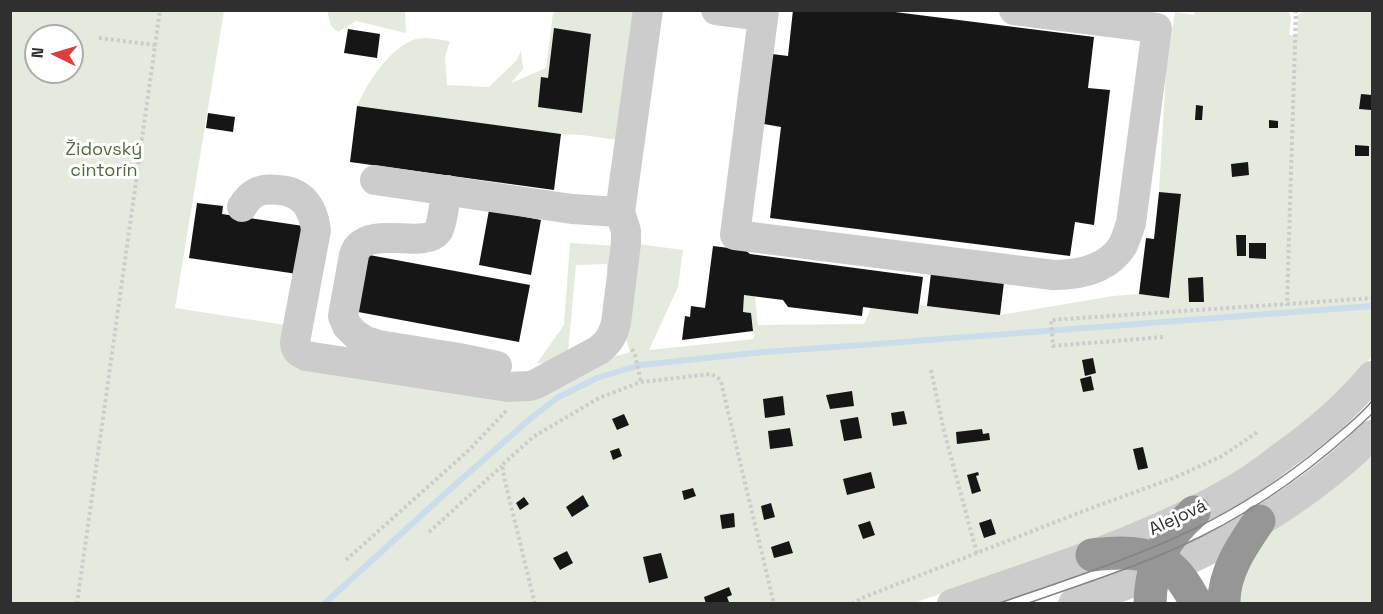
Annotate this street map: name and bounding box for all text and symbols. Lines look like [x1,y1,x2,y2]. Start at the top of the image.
north arrow [24,24,84,84]
text: N [27,46,48,59]
park label: Židovský cintorín [66,139,142,182]
street label: Alejová [1146,495,1210,541]

